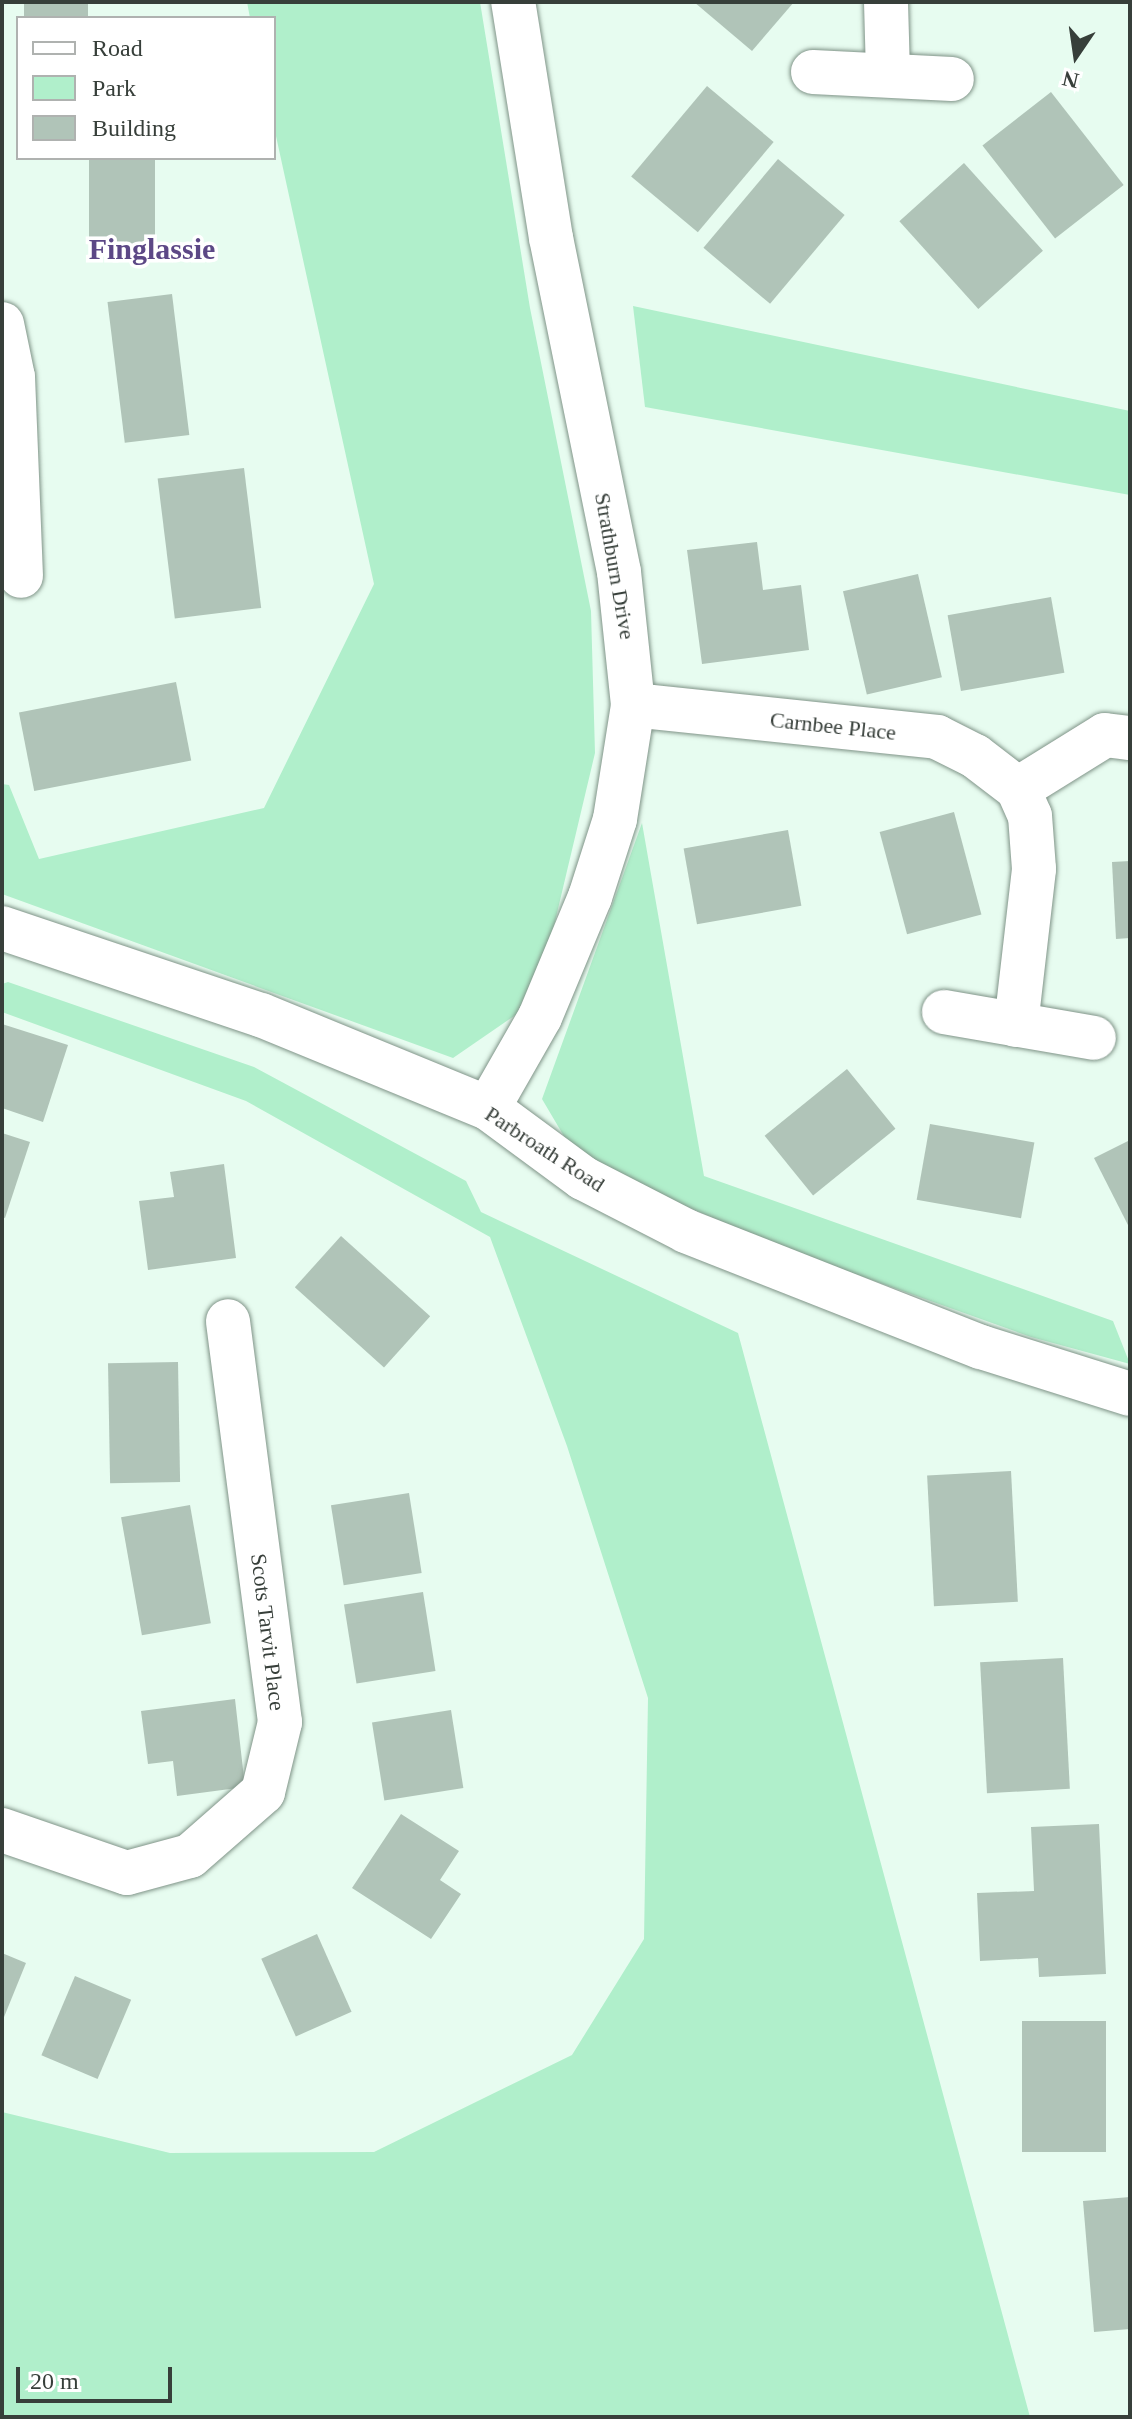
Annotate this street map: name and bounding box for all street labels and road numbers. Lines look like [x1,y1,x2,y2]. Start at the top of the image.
street label: Strathburn Drive [589,491,641,641]
street label: Carnbee Place [769,706,897,746]
street label: Parbroath Road [480,1100,610,1198]
street label: Scots Tarvit Place [245,1552,291,1712]

